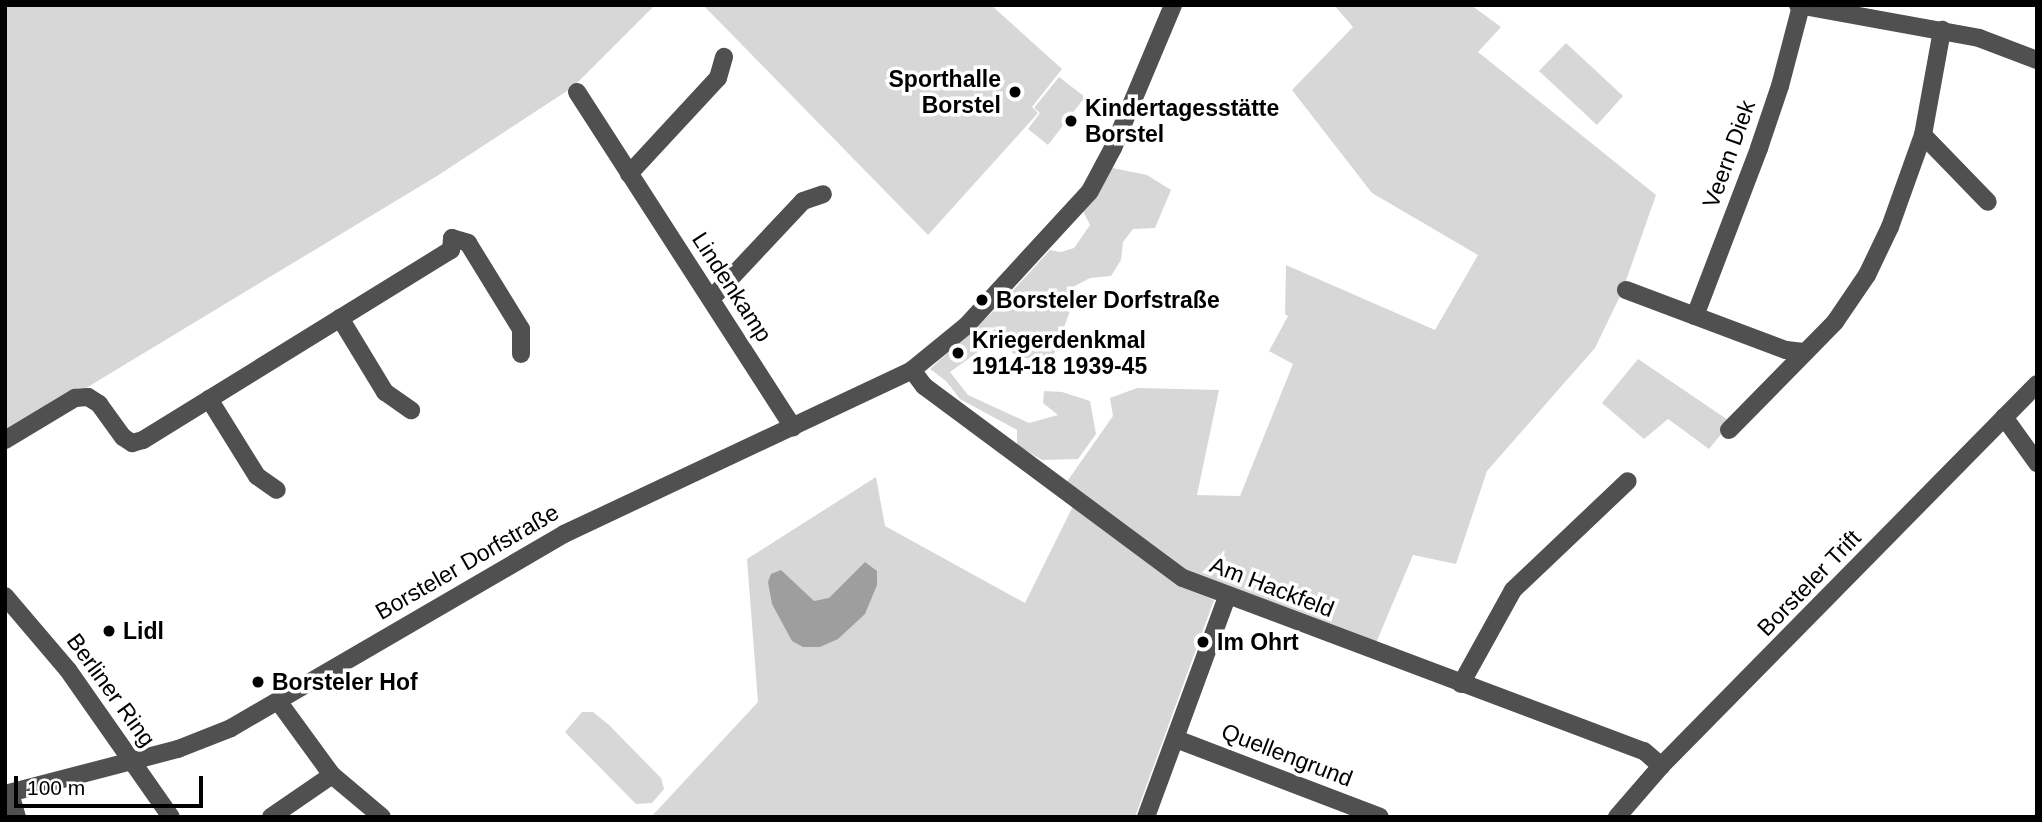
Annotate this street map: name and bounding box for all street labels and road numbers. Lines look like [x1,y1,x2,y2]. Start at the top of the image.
street label: Veern Diek [1697,96,1761,212]
street label: Lindenkamp [686,227,778,347]
street label: Borsteler Dorfstraße [370,498,564,626]
street label: Borsteler Trift [1751,524,1867,642]
street label: Am Hackfeld [1206,551,1338,623]
street label: Berliner Ring [61,628,161,752]
street label: Quellengrund [1218,717,1356,793]

